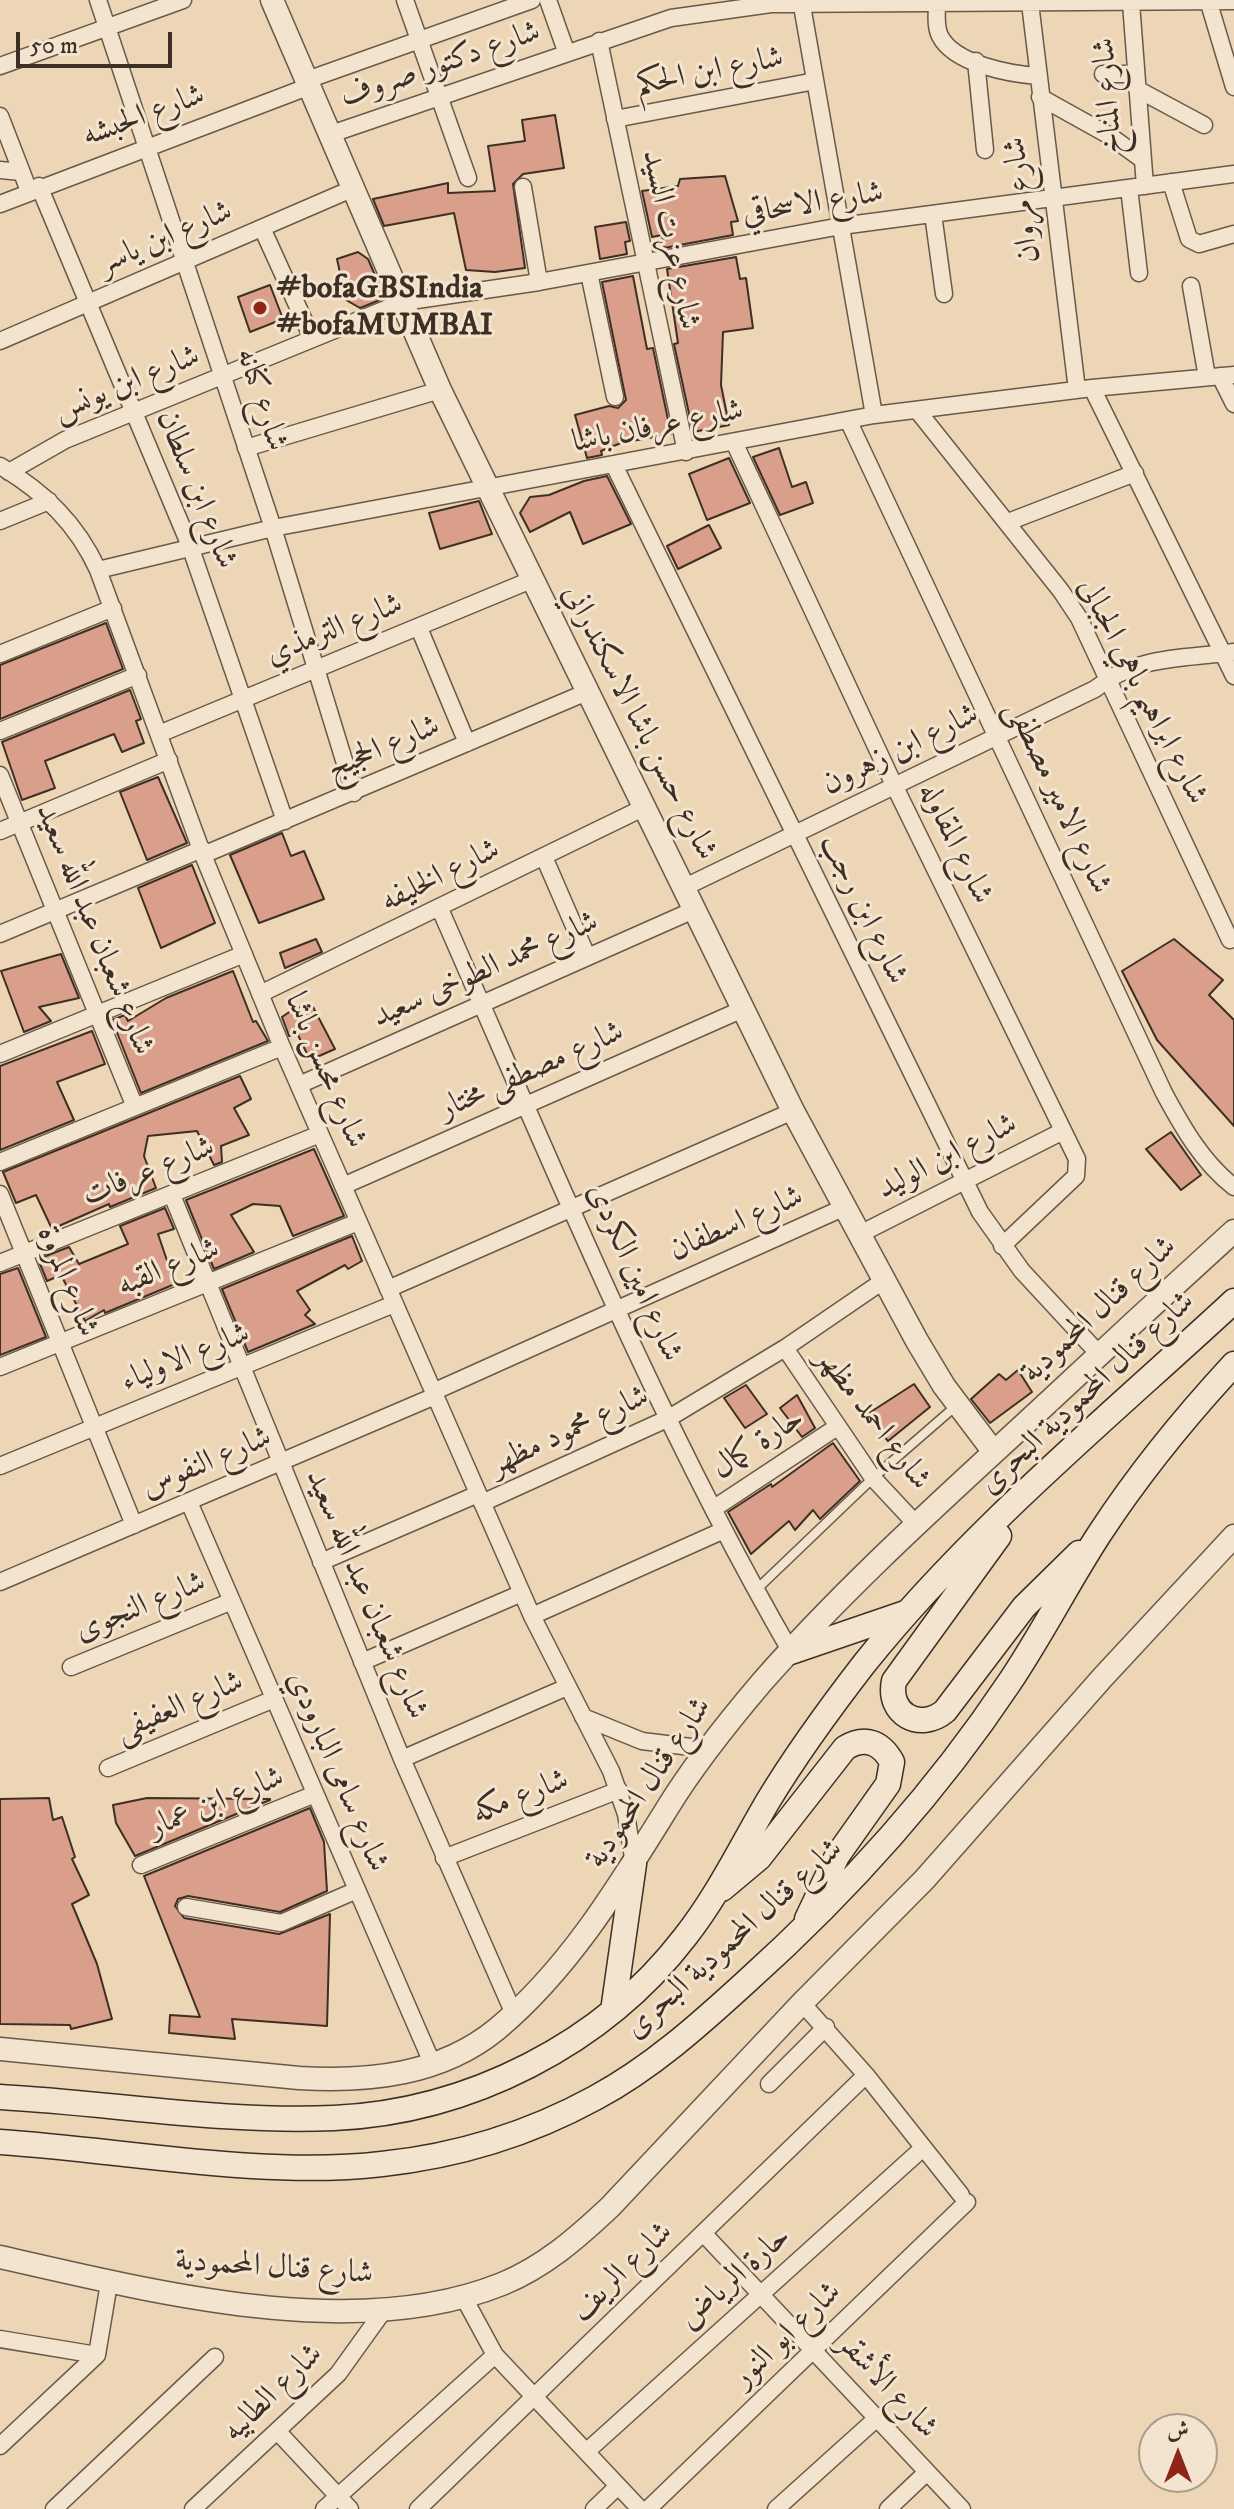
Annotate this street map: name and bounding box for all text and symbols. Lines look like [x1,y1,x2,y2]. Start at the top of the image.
street label: شارع دكتور صروف [336,14,546,118]
scale bar [20,16,176,66]
text: 50 m [30,31,78,61]
street label: شارع المناخ [1087,36,1133,156]
street label: شارع ابن الحكم [633,40,787,106]
street label: شارع الحبشه [77,77,211,157]
street label: شارع مروان [997,135,1051,265]
street label: شارع عزت السيد [631,147,707,333]
street label: شارع الاسحاقي [740,175,886,235]
street label: شارع ابن ياسر [93,194,239,284]
place label: #bofaGBSIndia #bofaMUMBAI [276,271,493,346]
marker: #bofaGBSIndia #bofaMUMBAI [251,299,269,317]
street label: شارع ابن يونس [48,338,206,432]
street label: شارع كنانه [225,344,295,456]
street label: شارع عرفان باشا [569,393,747,463]
street label: شارع ابن سلطان [146,405,244,575]
street label: شارع ابراهيم باهي الجبالى [1067,572,1215,812]
street label: شارع حسن باشا الاسكندراني [552,579,724,867]
street label: شارع الترمذي [261,586,409,676]
street label: شارع الامير مصطفى [995,695,1119,901]
street label: شارع ابن زهرون [816,697,986,805]
street label: شارع الحجيج [322,708,446,790]
street label: شارع المقاوله [908,777,1000,911]
street label: شارع شعبان عبد الله سعيد [25,799,161,1061]
street label: شارع ابن رجب [809,829,915,991]
street label: شارع الخليفه [375,832,507,922]
street label: شارع محمد الطوخى سعيد [367,904,605,1038]
street label: شارع محسن باشا [274,987,374,1155]
street label: شارع مصطفى مختار [433,1014,631,1130]
street label: شارع ابن الوليد [871,1106,1025,1210]
street label: شارع عرفات [77,1129,221,1217]
street label: شارع امين الكردى [577,1178,689,1368]
street label: شارع اسطفان [664,1178,810,1272]
street label: شارع المروة [26,1221,106,1343]
street label: شارع قنال المحمودية [1014,1229,1186,1393]
street label: شارع القبه [112,1231,226,1307]
street label: شارع قنال المحمودية البحرى [972,1284,1204,1504]
street label: شارع الاولياء [116,1316,256,1402]
street label: شارع احمد مظهر [806,1341,938,1499]
street label: شارع محمود مظهر [484,1378,656,1486]
street label: حارة كمال [706,1400,812,1490]
street label: شارع النفوس [136,1419,278,1509]
street label: شارع شعبان عبد الله سعيد [295,1464,435,1726]
street label: شارع النجوى [70,1564,212,1652]
street label: شارع العفيفى [110,1664,250,1752]
street label: شارع سامى البارودي [276,1666,396,1878]
street label: شارع قنال المحمودية [578,1691,722,1877]
street label: شارع ابن عمار [144,1759,290,1849]
street label: شارع مكه [467,1762,575,1834]
street label: شارع قنال المحمودية البحرى [618,1832,852,2048]
street label: شارع الريف [564,2215,682,2331]
street label: حارة الرياض [672,2219,800,2339]
street label: شارع قنال المحمودية [173,2243,375,2295]
street label: شارع ابو النور [725,2274,851,2398]
street label: شارع الأشقر [827,2326,945,2448]
street label: شارع الطابيه [216,2337,332,2451]
north arrow [1138,2413,1218,2493]
text: ش [1167,2417,1189,2444]

